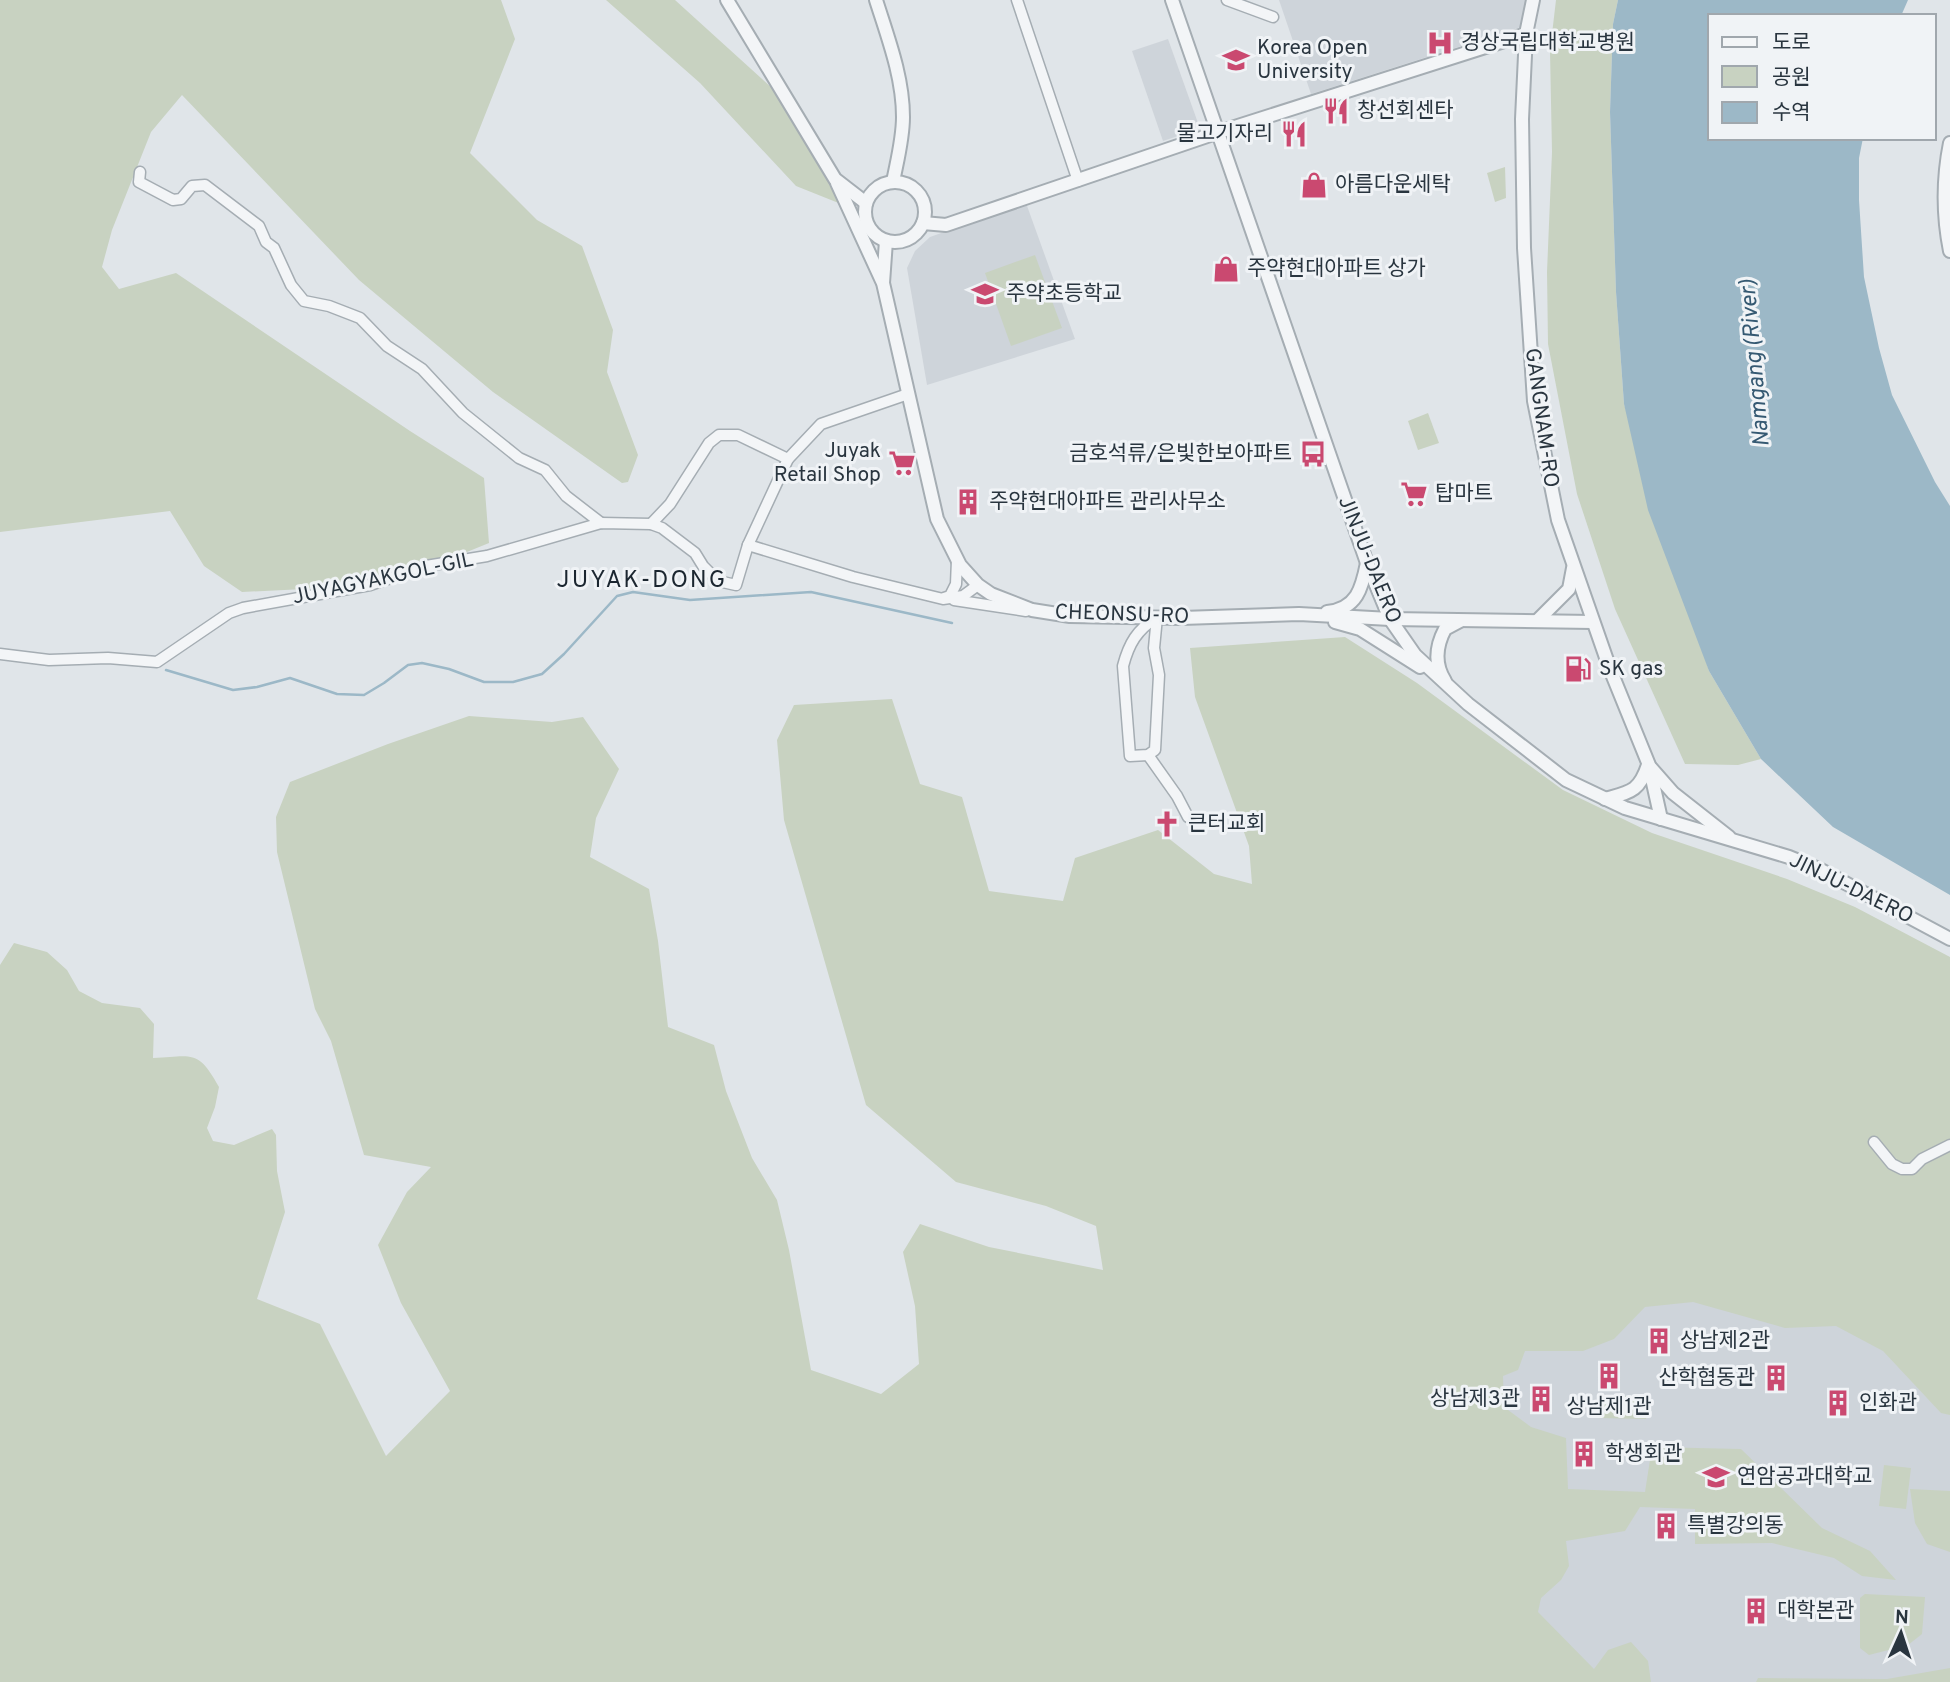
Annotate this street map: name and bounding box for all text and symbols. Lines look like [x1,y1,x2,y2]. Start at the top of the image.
legend [1708,14,1936,140]
hospital icon: 경상국립대학교병원 [1425,28,1455,58]
place label: 경상국립대학교병원 [1461,30,1635,57]
text: 도로 [1772,30,1811,57]
place label: Korea Open University [1257,35,1368,86]
school or university icon: Korea Open University [1221,45,1251,75]
text: 공원 [1772,65,1811,92]
restaurant icon: 창선회센타 [1321,96,1351,126]
place label: 창선회센타 [1357,98,1454,125]
text: 수역 [1772,100,1811,127]
restaurant icon: 물고기자리 [1279,119,1309,149]
place label: 물고기자리 [1176,121,1273,148]
shop icon: 아름다운세탁 [1299,170,1329,200]
place label: 아름다운세탁 [1335,172,1451,199]
shop icon: 주약현대아파트 상가 [1211,254,1241,284]
place label: 주약현대아파트 상가 [1247,256,1426,283]
water label: Namgang (River) [1734,278,1778,448]
school or university icon: 주약초등학교 [970,279,1000,309]
place label: 주약초등학교 [1006,281,1122,308]
street label: GANGNAM-RO [1518,346,1564,490]
place label: Juyak Retail Shop [774,438,881,489]
bus stop icon: 금호석류/은빛한보아파트 [1298,439,1328,469]
place label: 금호석류/은빛한보아파트 [1069,441,1292,468]
supermarket icon: Juyak Retail Shop [887,448,917,478]
supermarket icon: 탑마트 [1399,479,1429,509]
place label: 탑마트 [1435,481,1493,508]
building icon: 주약현대아파트 관리사무소 [953,487,983,517]
place label: 주약현대아파트 관리사무소 [989,489,1226,516]
street label: JINJU-DAERO [1331,492,1407,628]
street label: JUYAGYAKGOL-GIL [290,547,476,611]
district label: JUYAK-DONG [557,566,727,596]
street label: CHEONSU-RO [1054,599,1190,631]
fuel station icon: SK gas [1563,654,1593,684]
place label: SK gas [1599,656,1663,683]
church icon: 큰터교회 [1152,809,1182,839]
place label: 큰터교회 [1188,811,1265,838]
street label: JINJU-DAERO [1784,847,1918,931]
building icon: 상남제2관 [1644,1326,1674,1356]
place label: 상남제2관 [1680,1328,1770,1355]
building icon: 상남제1관 [1594,1361,1624,1391]
building icon: 산학협동관 [1761,1363,1791,1393]
place label: 산학협동관 [1658,1365,1755,1392]
building icon: 상남제3관 [1526,1384,1556,1414]
place label: 상남제3관 [1430,1386,1520,1413]
building icon: 인화관 [1823,1388,1853,1418]
place label: 인화관 [1859,1390,1917,1417]
place label: 상남제1관 [1566,1394,1652,1421]
building icon: 학생회관 [1569,1439,1599,1469]
place label: 학생회관 [1605,1441,1682,1468]
school or university icon: 연암공과대학교 [1701,1462,1731,1492]
place label: 연암공과대학교 [1737,1464,1872,1491]
building icon: 특별강의동 [1651,1511,1681,1541]
place label: 특별강의동 [1687,1513,1784,1540]
building icon: 대학본관 [1741,1596,1771,1626]
place label: 대학본관 [1777,1598,1854,1625]
north arrow [1866,1598,1936,1668]
text: N [1894,1606,1909,1630]

